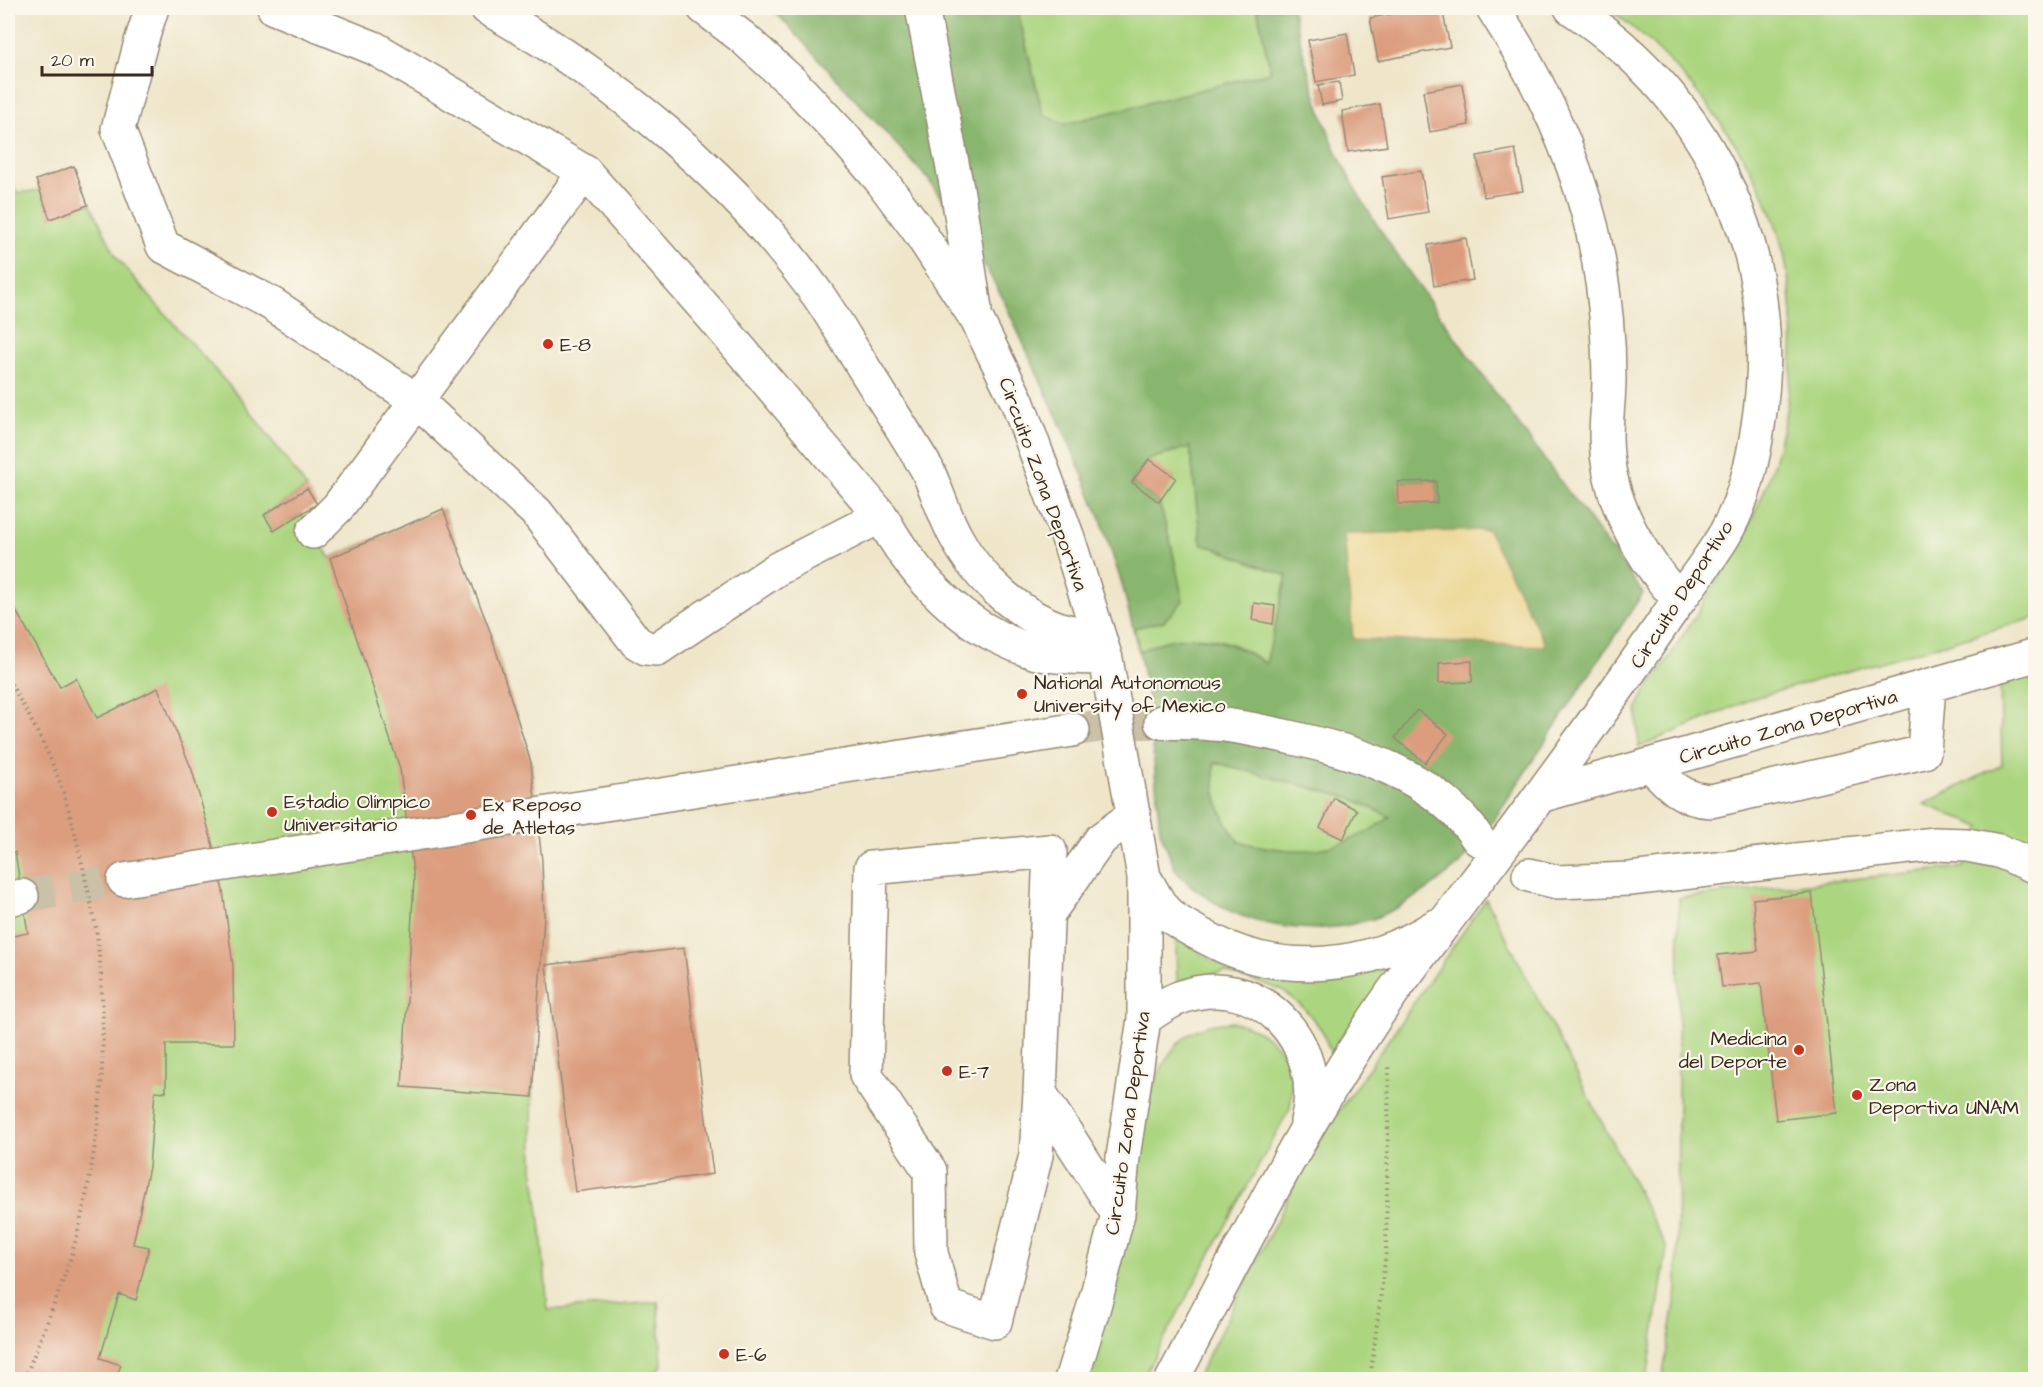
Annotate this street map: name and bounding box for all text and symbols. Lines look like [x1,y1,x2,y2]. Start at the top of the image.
scale bar [42,39,152,77]
text: 20 m [51,48,94,73]
place label: E-8 [560,331,591,359]
marker: E-8 [541,337,555,351]
street label: Circuito Zona Deportiva [991,374,1095,595]
street label: Circuito Deportivo [1623,515,1740,674]
place label: National Autonomous University of Mexico [1034,669,1225,721]
street label: Circuito Zona Deportiva [1676,682,1900,771]
marker: National Autonomous University of Mexico [1015,687,1029,701]
place label: Estadio Olímpico Universitario [284,788,430,839]
place label: Ex Reposo de Atletas [483,791,581,842]
marker: Estadio Olímpico Universitario [265,805,279,819]
marker: Ex Reposo de Atletas [464,808,478,822]
street label: Circuito Zona Deportiva [1098,1010,1158,1237]
place label: Medicina del Deporte [1679,1025,1787,1076]
marker: Medicina del Deporte [1792,1043,1806,1057]
place label: E-7 [959,1058,989,1086]
marker: E-7 [940,1064,954,1078]
place label: Zona Deportiva UNAM [1869,1071,2019,1122]
marker: Zona Deportiva UNAM [1850,1088,1864,1102]
place label: E-6 [736,1341,767,1369]
marker: E-6 [717,1347,731,1361]

